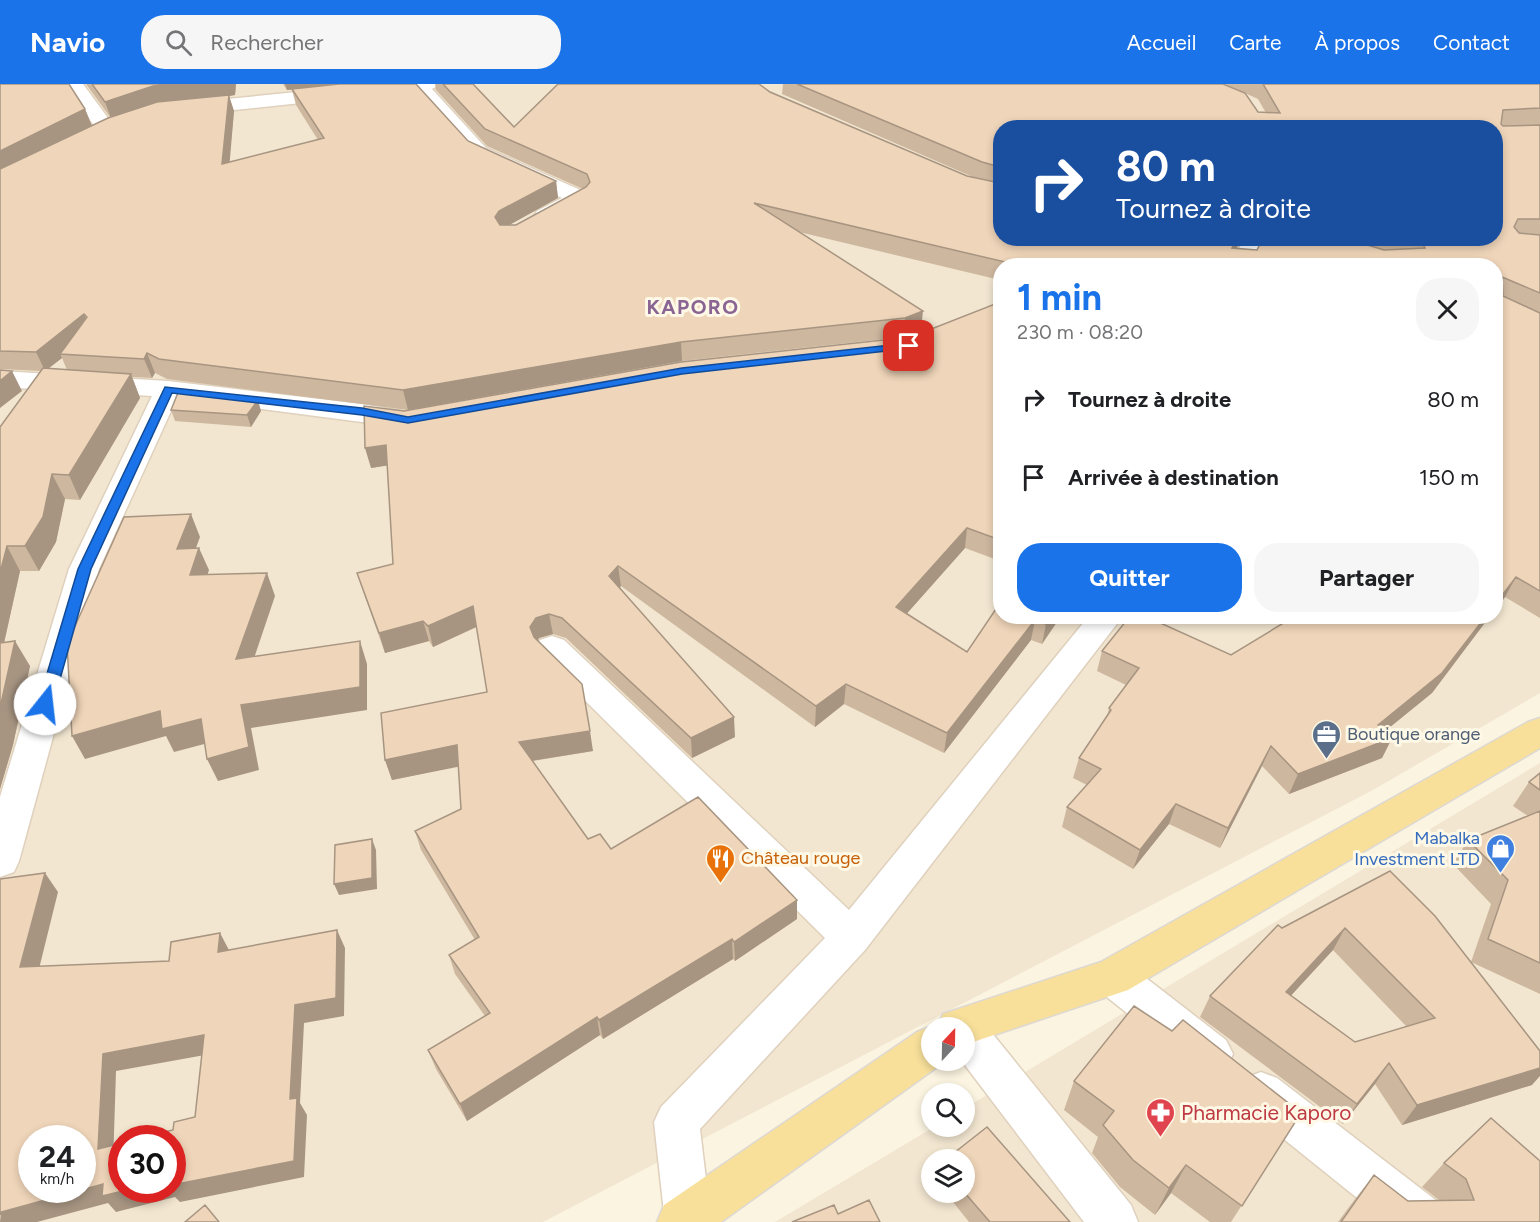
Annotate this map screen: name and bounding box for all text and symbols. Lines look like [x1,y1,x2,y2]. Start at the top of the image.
search box [141,15,561,69]
text: Navio [30,25,105,59]
icon: search [162,26,195,59]
text: Rechercher [210,29,323,56]
text: Accueil [1127,30,1196,55]
text: Carte [1229,30,1282,55]
text: À propos [1315,30,1400,55]
text: Contact [1433,30,1510,55]
text: 80 m [1116,141,1216,192]
icon: right [1017,144,1095,222]
text: Tournez à droite [1116,192,1311,225]
text: 1 min [1017,276,1102,319]
button: close [1416,278,1479,341]
district label: KAPORO [646,295,740,319]
pin [883,320,934,371]
text: 230 m · 08:20 [1017,320,1143,344]
icon: arrive [892,329,925,362]
icon: right [1017,383,1050,416]
text: Tournez à droite [1068,386,1231,413]
text: 80 m [1427,386,1479,413]
icon: arrive [1017,461,1050,494]
text: Arrivée à destination [1068,464,1279,491]
text: 150 m [1419,464,1479,491]
button: Quitter [1017,543,1242,612]
button: Partager [1254,543,1479,612]
position arrow [13,672,77,736]
office icon: Boutique orange [1310,718,1342,760]
place label: Boutique orange [1347,723,1480,745]
place label: Mabalka Investment LTD [1354,827,1480,870]
shop icon: Mabalka Investment LTD [1485,832,1517,874]
restaurant icon: Château rouge [704,842,736,884]
place label: Château rouge [741,847,861,869]
north arrow [921,1017,975,1071]
map controls [921,1017,975,1203]
button: search [921,1083,975,1137]
pharmacy icon: Pharmacie Kaporo [1144,1096,1176,1138]
place label: Pharmacie Kaporo [1181,1100,1351,1125]
speed limit sign: 30 [108,1125,186,1203]
text: 24 [39,1138,75,1175]
button: layers [921,1149,975,1203]
text: km/h [40,1170,74,1188]

